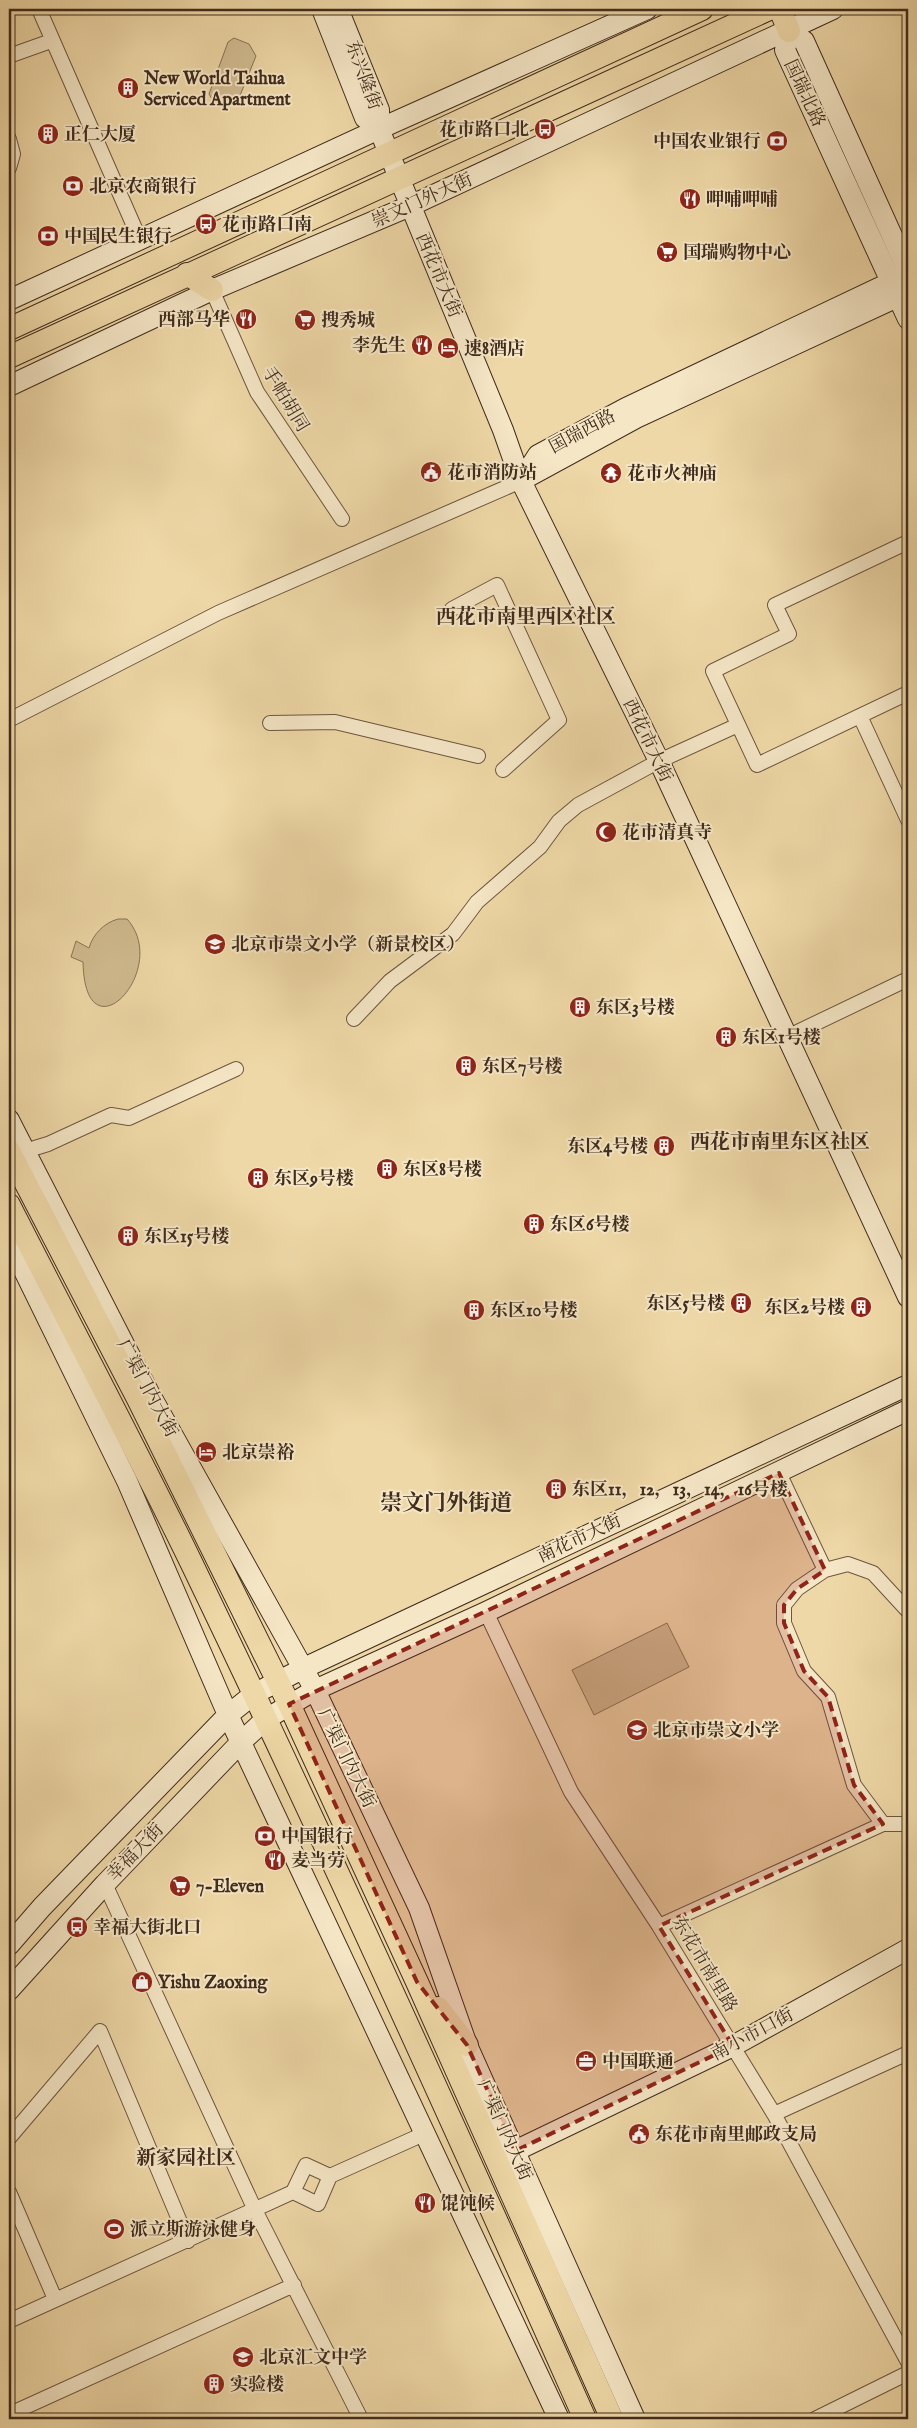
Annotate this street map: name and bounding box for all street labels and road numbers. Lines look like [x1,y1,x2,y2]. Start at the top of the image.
street label: 东兴隆街 [339,38,386,113]
street label: 国瑞北路 [778,56,829,131]
street label: 崇文门外大街 [369,169,477,234]
street label: 西花市大街 [409,230,466,322]
street label: 手帕胡同 [256,363,313,437]
street label: 国瑞西路 [546,405,620,459]
street label: 西花市大街 [617,695,677,786]
street label: 广渠门内大街 [111,1336,182,1442]
street label: 南花市大街 [534,1510,625,1569]
street label: 广渠门内大街 [312,1705,380,1812]
street label: 幸福大街 [103,1819,169,1887]
street label: 东花市南里路 [666,1913,741,2017]
street label: 南小市口街 [708,2004,798,2067]
street label: 广渠门内大街 [471,2077,536,2185]

